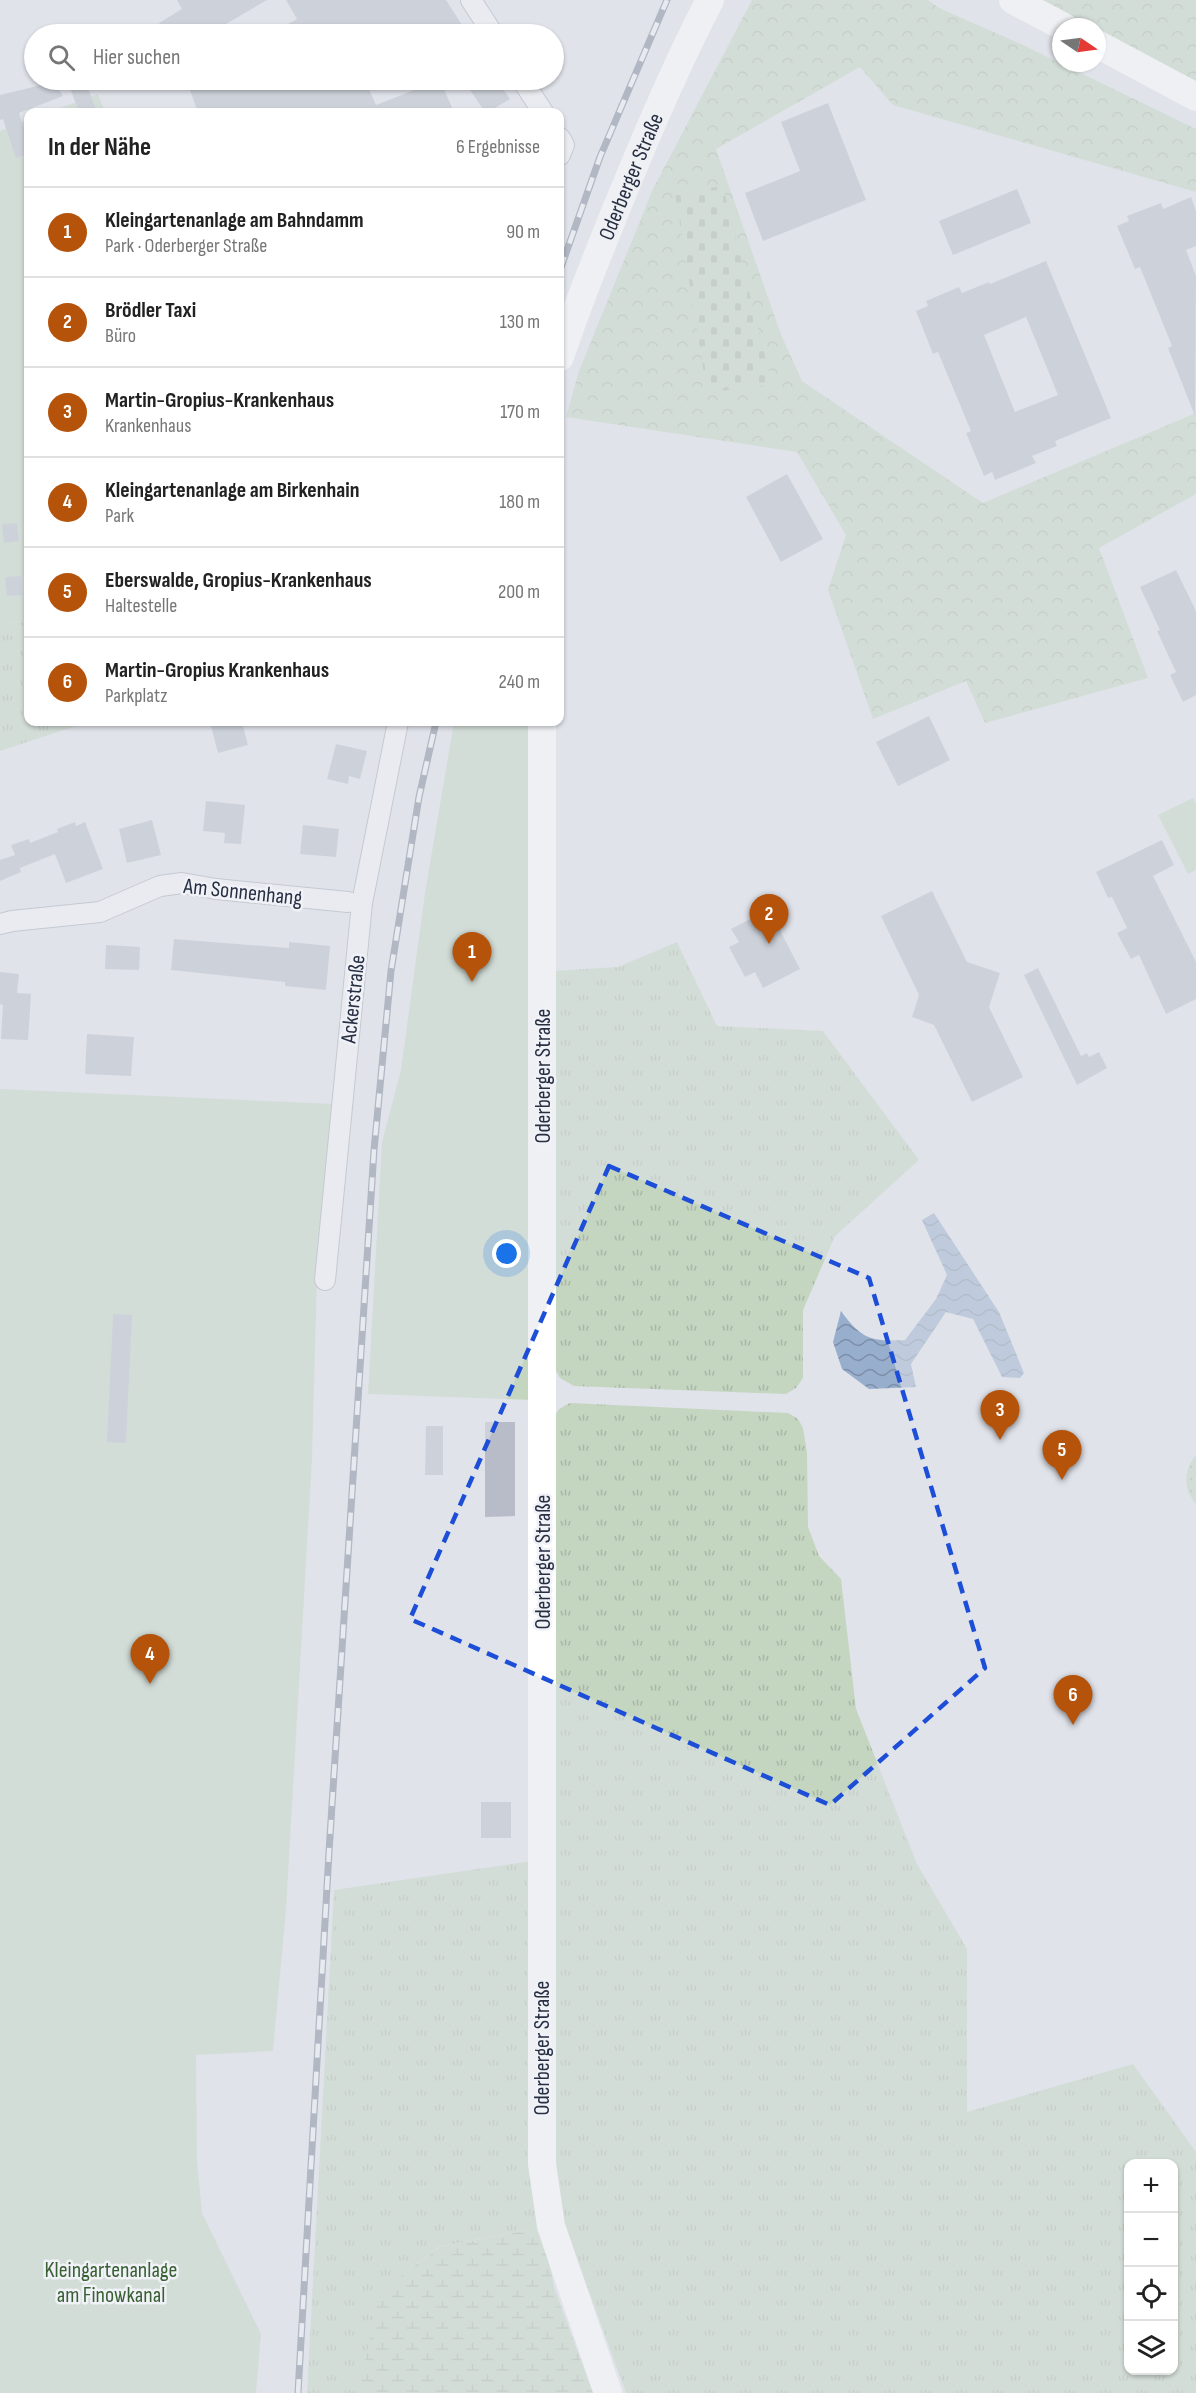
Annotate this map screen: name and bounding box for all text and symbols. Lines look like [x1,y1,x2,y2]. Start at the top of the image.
north arrow [1052,18,1106,72]
search box [24,24,564,90]
icon: search [45,41,78,74]
text: Hier suchen [93,44,181,71]
street label: Oderberger Straße [593,109,670,244]
text: In der Nähe [48,132,151,163]
text: 6 Ergebnisse [456,135,540,159]
text: Kleingartenanlage am Bahndamm [105,207,364,234]
text: 1 [64,220,71,244]
text: 90 m [506,220,540,244]
text: Park · Oderberger Straße [105,234,267,258]
text: Brödler Taxi [105,297,196,324]
text: 2 [63,310,72,334]
text: 130 m [500,310,540,334]
text: Büro [105,324,136,348]
text: Martin-Gropius-Krankenhaus [105,387,334,414]
text: 3 [63,400,72,424]
text: 170 m [500,400,540,424]
text: Krankenhaus [105,414,191,438]
text: Kleingartenanlage am Birkenhain [105,477,359,504]
text: 4 [63,490,72,514]
text: 180 m [499,490,540,514]
text: Park [105,504,134,528]
text: Eberswalde, Gropius-Krankenhaus [105,567,372,594]
text: 5 [63,580,72,604]
text: 200 m [498,580,540,604]
text: Haltestelle [105,594,177,618]
text: Martin-Gropius Krankenhaus [105,657,329,684]
text: 6 [63,670,72,694]
text: 240 m [499,670,540,694]
text: Parkplatz [105,684,167,708]
street label: Am Sonnenhang [181,873,304,912]
pin: 2 [750,894,788,944]
pin: 1 [452,932,492,982]
street label: Ackerstraße [335,954,372,1046]
street label: Oderberger Straße [530,1009,557,1143]
your location [492,1239,521,1268]
pin: 3 [980,1390,1020,1440]
pin: 5 [1042,1430,1082,1480]
street label: Oderberger Straße [530,1495,557,1629]
pin: 4 [130,1634,170,1684]
pin: 6 [1054,1676,1092,1725]
street label: Oderberger Straße [529,1981,556,2115]
map controls [1124,2159,1178,2375]
button: + [1124,2159,1178,2213]
button: − [1124,2213,1178,2267]
park label: Kleingartenanlage am Finowkanal [45,2257,177,2309]
button: locate [1124,2267,1178,2321]
button: layers [1124,2321,1178,2375]

